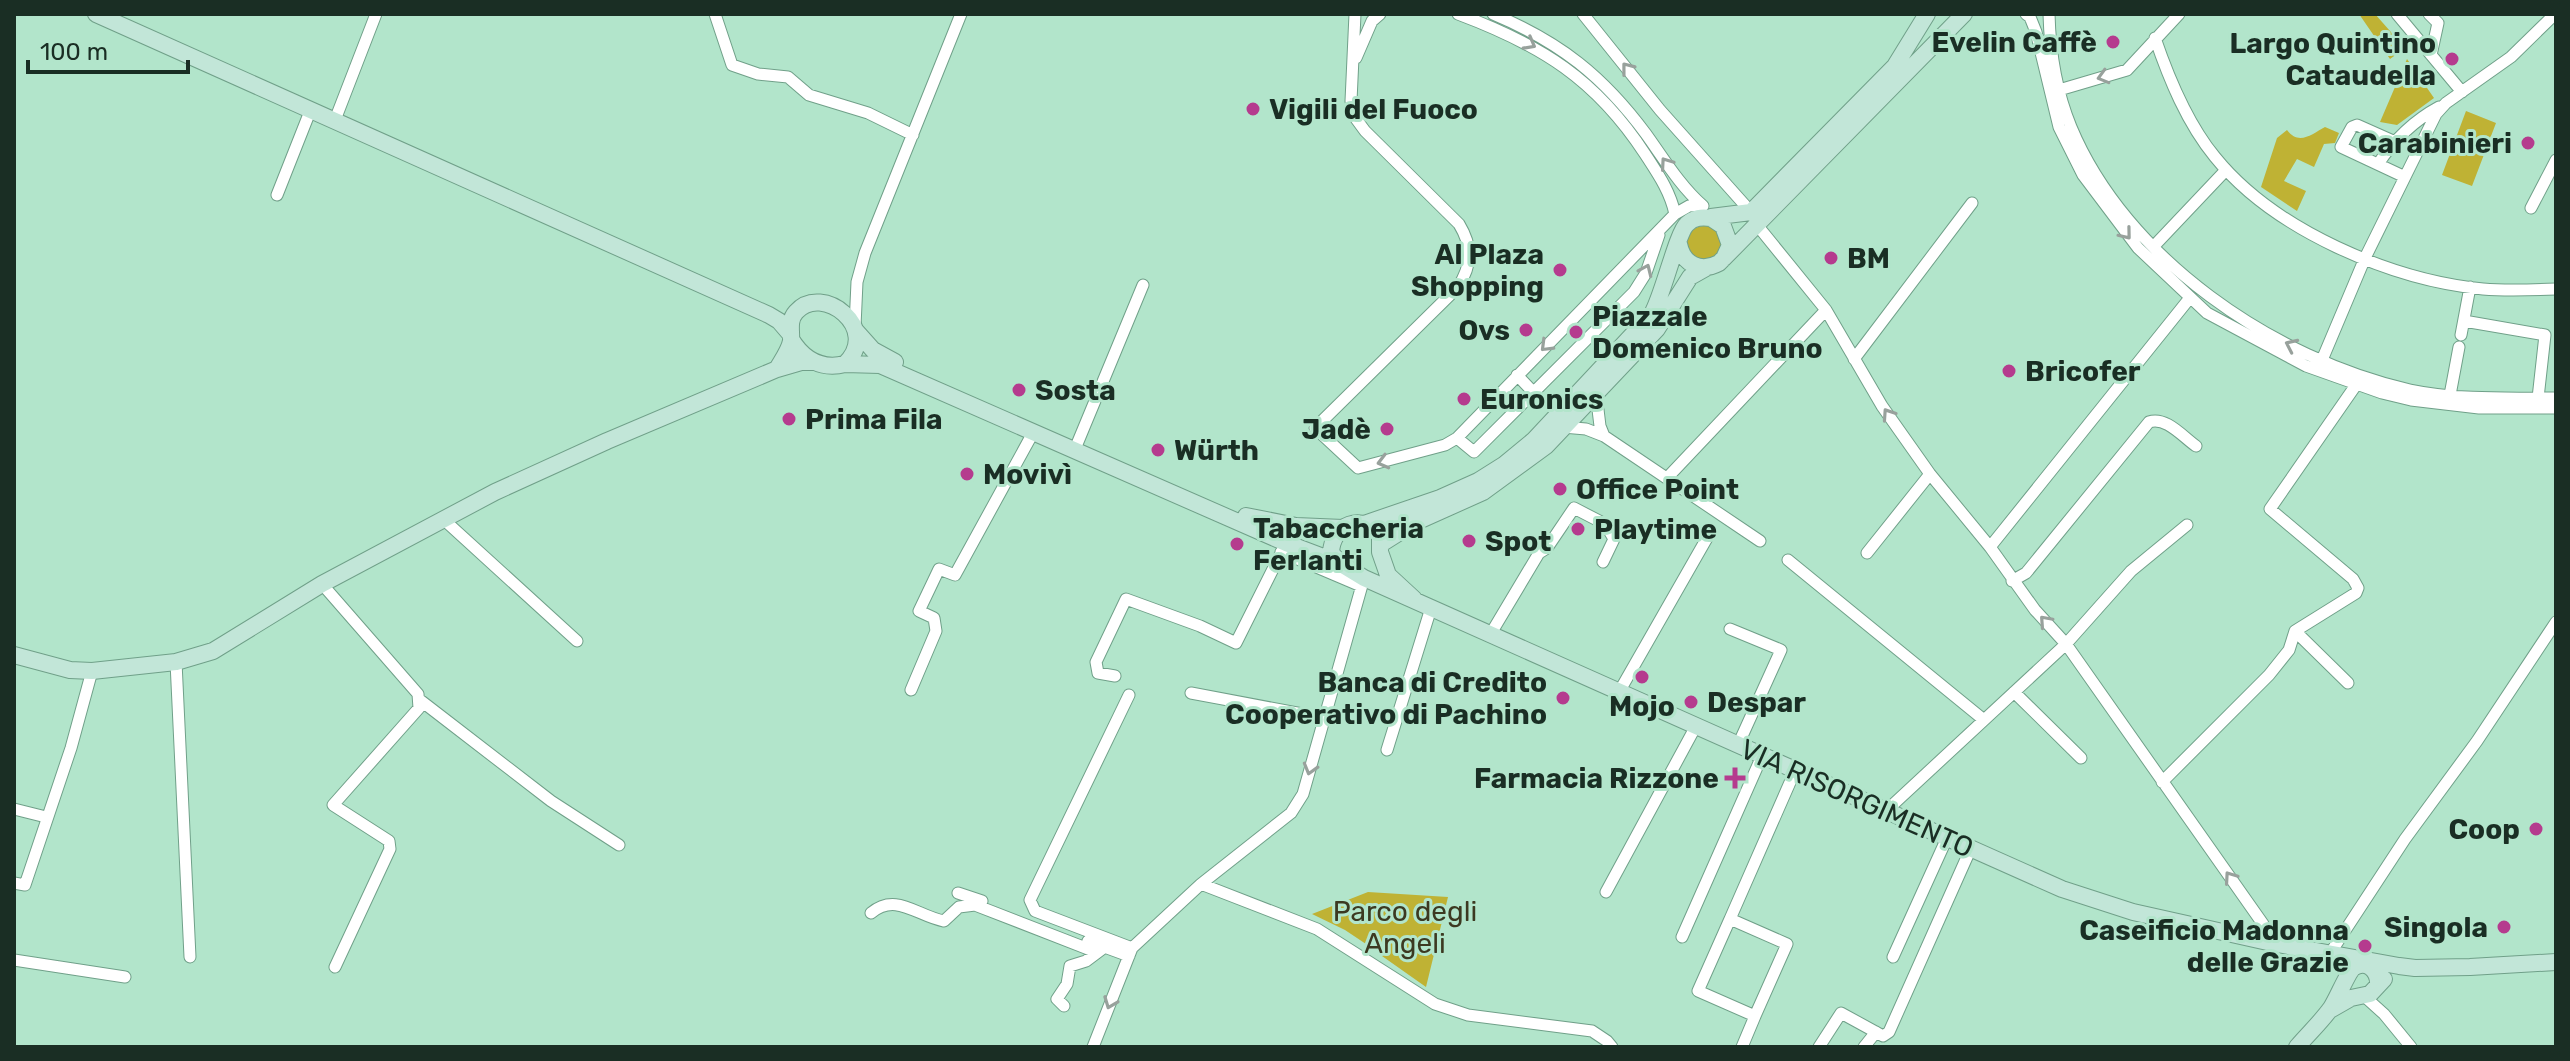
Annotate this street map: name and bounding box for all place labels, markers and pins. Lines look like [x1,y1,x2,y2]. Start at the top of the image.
place label: Evelin Caffè [1932,26,2097,59]
place label: Largo Quintino Cataudella [2229,27,2436,92]
marker: Evelin Caffè [2104,33,2122,51]
marker: Largo Quintino Cataudella [2443,50,2461,68]
place label: Vigili del Fuoco [1269,93,1478,126]
marker: Vigili del Fuoco [1244,100,1262,118]
place label: Carabinieri [2358,127,2512,160]
marker: Carabinieri [2519,134,2537,152]
place label: Al Plaza Shopping [1411,238,1544,303]
place label: BM [1847,242,1890,275]
marker: BM [1822,249,1840,267]
marker: Al Plaza Shopping [1551,261,1569,279]
place label: Piazzale Domenico Bruno [1592,300,1823,365]
place label: Ovs [1458,314,1510,347]
marker: Ovs [1517,321,1535,339]
marker: Piazzale Domenico Bruno [1567,323,1585,341]
place label: Bricofer [2025,355,2141,388]
marker: Bricofer [2000,362,2018,380]
place label: Sosta [1035,374,1116,407]
marker: Sosta [1010,381,1028,399]
place label: Euronics [1480,383,1603,416]
marker: Euronics [1455,390,1473,408]
place label: Prima Fila [805,403,943,436]
marker: Prima Fila [780,410,798,428]
place label: Jadè [1301,413,1371,446]
marker: Jadè [1378,420,1396,438]
place label: Würth [1174,434,1259,467]
marker: Würth [1149,441,1167,459]
place label: Movivì [983,458,1072,491]
marker: Movivì [958,465,976,483]
place label: Office Point [1576,473,1739,506]
marker: Office Point [1551,480,1569,498]
place label: Tabaccheria Ferlanti [1253,512,1424,577]
place label: Playtime [1594,513,1717,546]
marker: Playtime [1569,520,1587,538]
place label: Spot [1485,525,1551,558]
marker: Spot [1460,532,1478,550]
marker: Tabaccheria Ferlanti [1228,535,1246,553]
place label: Banca di Credito Cooperativo di Pachino [1225,666,1547,731]
marker: Mojo [1633,668,1651,686]
place label: Despar [1707,686,1806,719]
marker: Banca di Credito Cooperativo di Pachino [1554,689,1572,707]
place label: Mojo [1609,690,1675,723]
marker: Despar [1682,693,1700,711]
place label: Farmacia Rizzone [1474,762,1719,795]
marker: Farmacia Rizzone [1726,769,1744,787]
place label: Coop [2448,813,2520,846]
marker: Coop [2527,820,2545,838]
place label: Singola [2384,911,2488,944]
place label: Caseificio Madonna delle Grazie [2079,914,2349,979]
marker: Singola [2495,918,2513,936]
marker: Caseificio Madonna delle Grazie [2356,937,2374,955]

